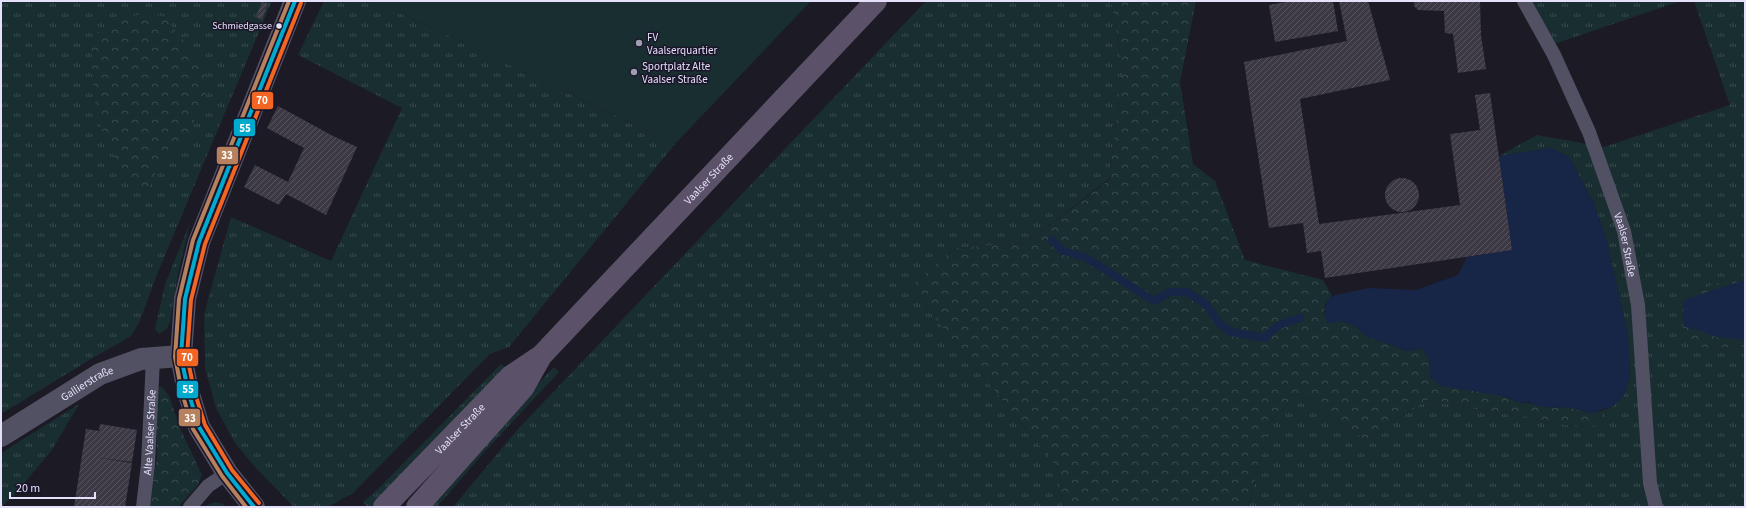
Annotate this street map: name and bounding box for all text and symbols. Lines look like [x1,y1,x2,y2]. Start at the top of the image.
place label: Schmiedgasse [212,19,272,33]
marker: Schmiedgasse [274,21,284,31]
place label: FV Vaalserquartier [647,30,717,58]
marker: FV Vaalserquartier [634,38,644,48]
place label: Sportplatz Alte Vaalser Straße [642,59,711,87]
marker: Sportplatz Alte Vaalser Straße [629,67,639,77]
line badge: 70 [251,91,274,110]
text: 70 [256,93,268,108]
line badge: 55 [233,118,256,137]
text: 55 [239,121,251,136]
line badge: 33 [216,146,239,165]
text: 33 [221,148,233,163]
street label: Vaalser Straße [680,149,737,208]
street label: Vaalser Straße [1611,210,1640,279]
line badge: 70 [176,348,199,367]
text: 70 [181,350,193,365]
street label: Gallierstraße [58,362,116,404]
line badge: 55 [176,380,199,399]
text: 55 [182,382,194,397]
street label: Alte Vaalser Straße [139,389,159,476]
street label: Vaalser Straße [432,400,488,458]
line badge: 33 [178,408,201,427]
text: 33 [184,411,196,426]
scale bar [10,474,95,500]
text: 20 m [16,480,40,497]

